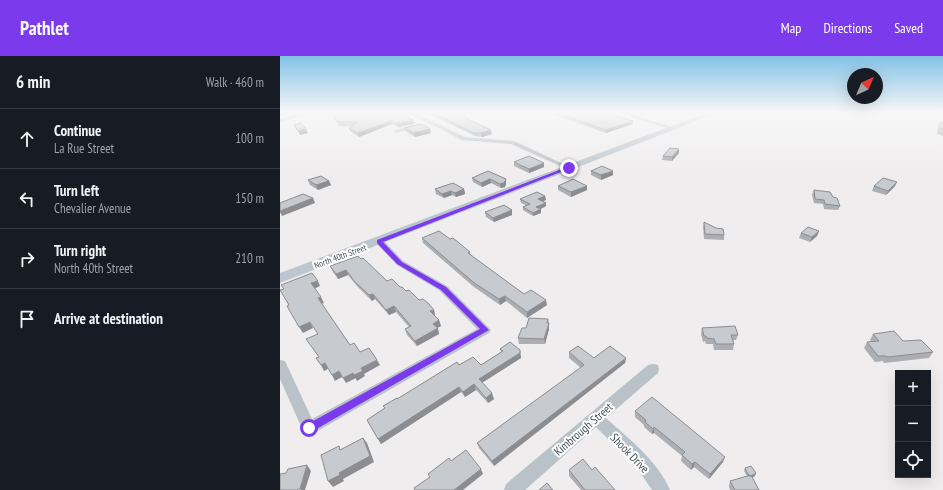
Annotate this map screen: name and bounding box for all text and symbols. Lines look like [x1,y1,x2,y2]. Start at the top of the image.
text: Pathlet [20,16,69,40]
text: Map [781,19,801,37]
text: Directions [823,19,872,37]
text: Saved [894,19,923,37]
north arrow [847,68,883,104]
text: 6 min [16,71,50,93]
text: Walk · 460 m [206,74,264,91]
text: Continue [54,121,101,140]
icon: ahead [16,128,38,150]
text: 100 m [235,130,264,147]
text: La Rue Street [54,140,114,157]
route end [560,159,578,177]
text: Turn left [54,181,99,200]
icon: left [16,188,38,210]
text: 150 m [235,190,264,207]
text: Chevalier Avenue [54,200,131,217]
text: Turn right [54,241,106,260]
street label: North 40th Street [312,241,368,271]
icon: right [16,248,38,270]
text: 210 m [235,250,264,267]
text: North 40th Street [54,260,133,277]
icon: arrive [16,308,38,330]
text: Arrive at destination [54,309,163,328]
map controls [895,370,931,478]
button: + [895,370,931,406]
street label: Kimbrough Street [551,399,616,459]
button: − [895,406,931,442]
route start [300,419,318,437]
street label: Shook Drive [607,430,653,476]
button: locate [895,442,931,478]

